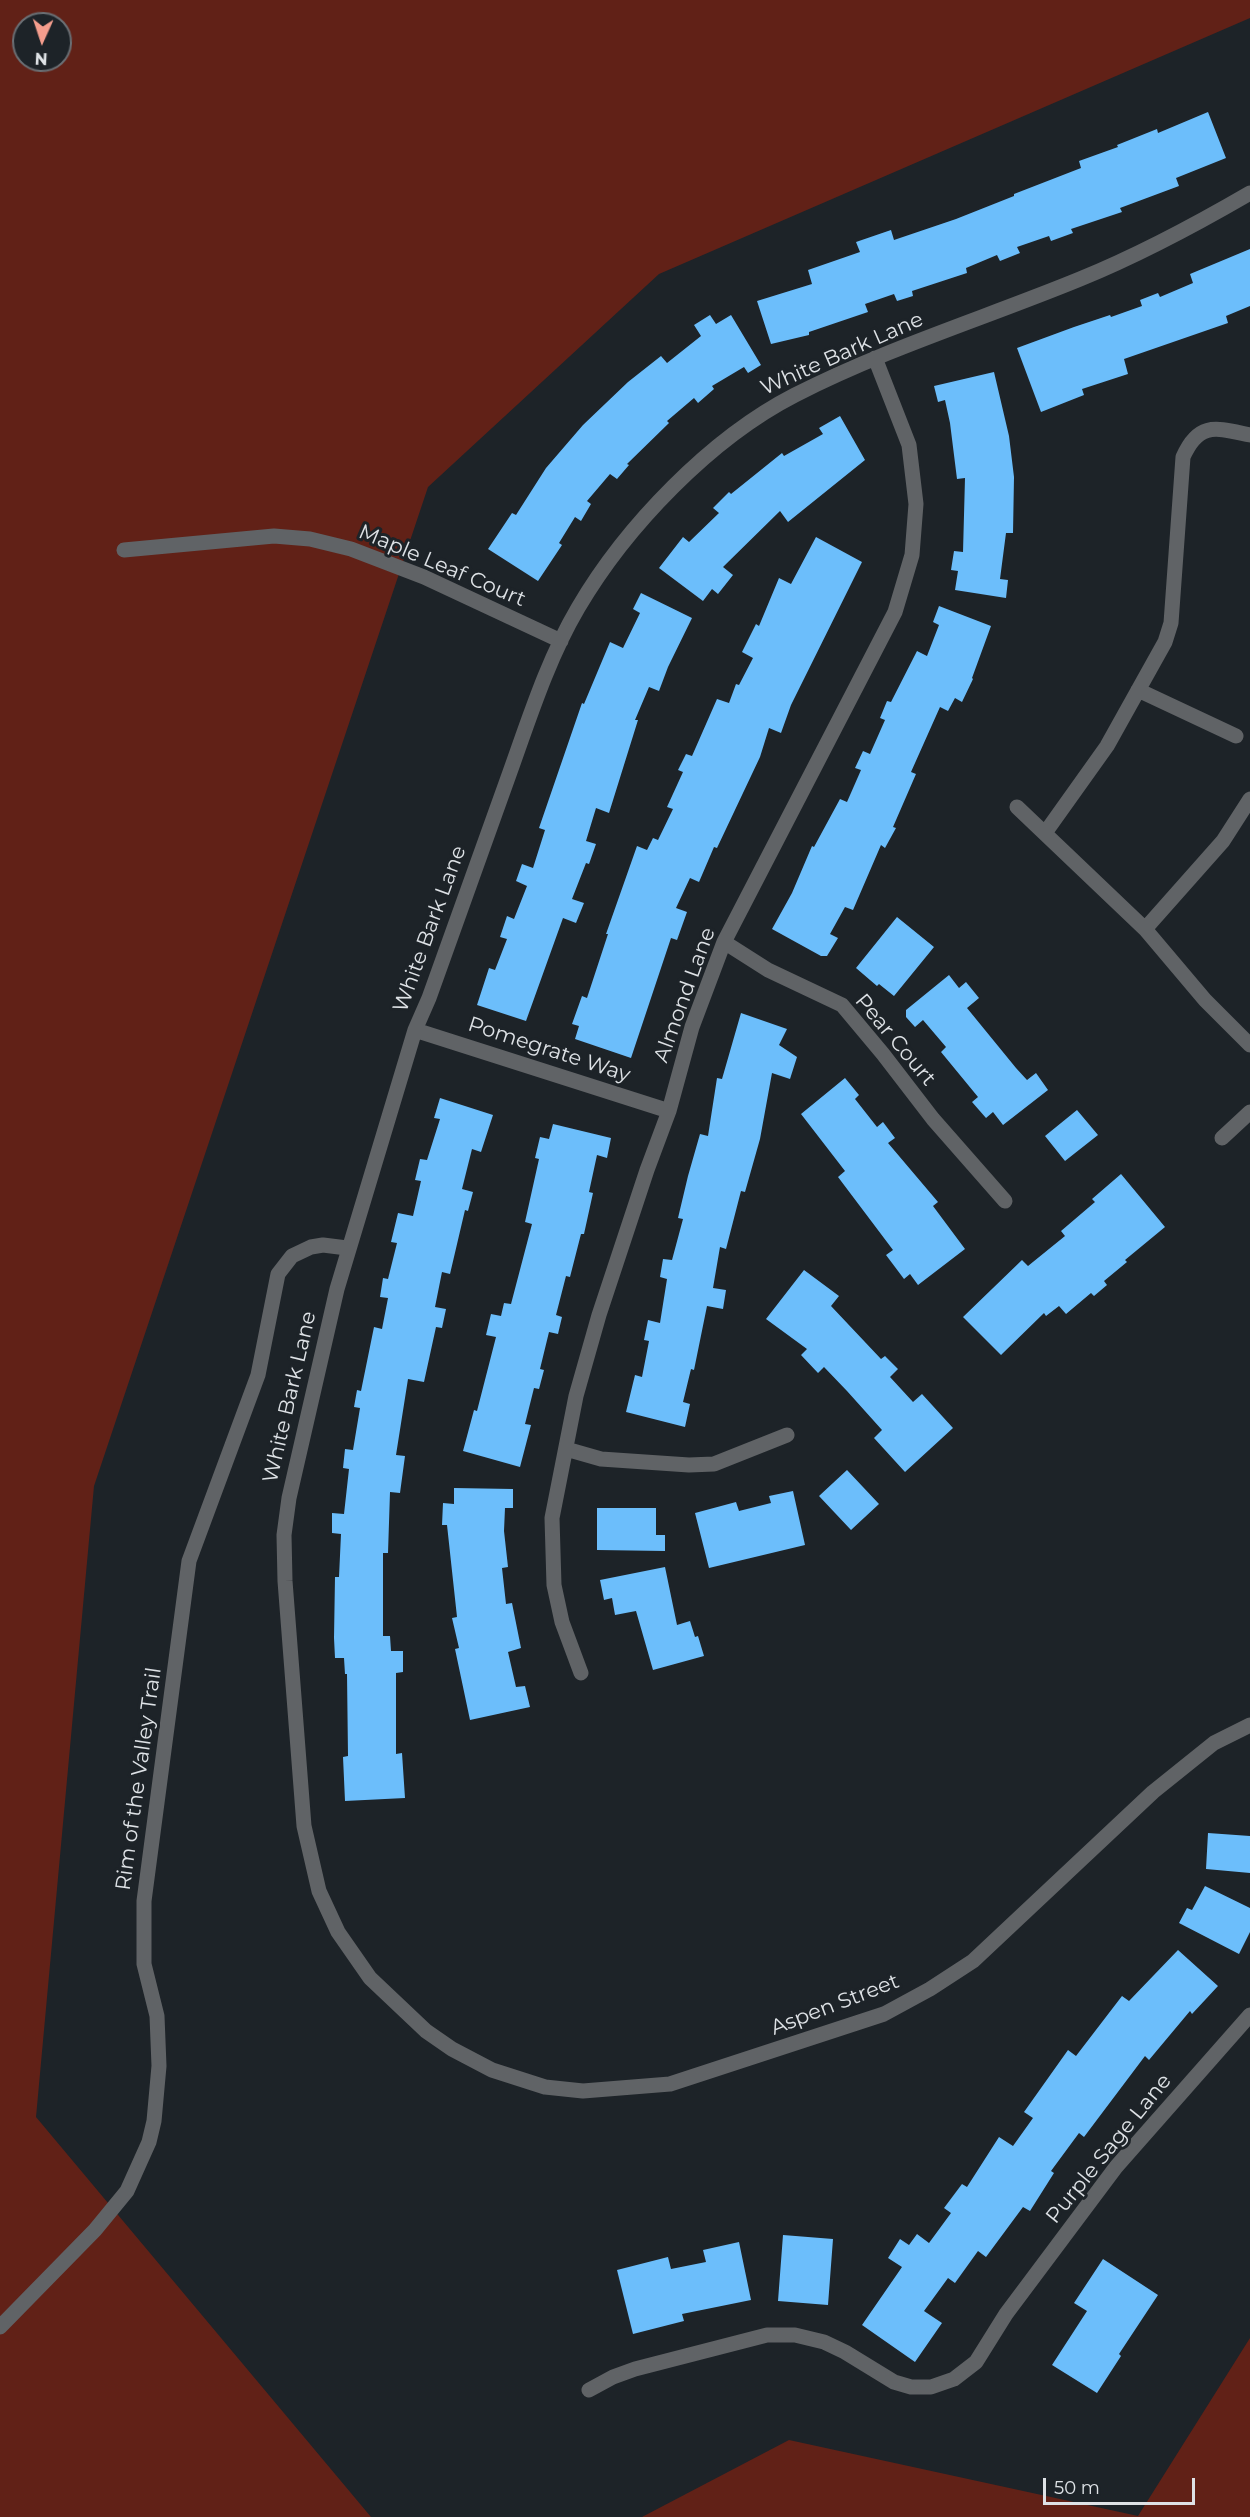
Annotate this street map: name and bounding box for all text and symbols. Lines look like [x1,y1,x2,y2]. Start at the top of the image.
north arrow [12,12,72,72]
text: N [34,49,48,68]
street label: White Bark Lane [757,307,927,401]
street label: Maple Leaf Court [355,519,529,613]
street label: White Bark Lane [388,842,472,1016]
street label: Almond Lane [649,924,721,1066]
street label: Pear Court [849,989,941,1091]
street label: Pomegrate Way [465,1012,633,1088]
street label: White Bark Lane [258,1309,322,1485]
street label: Rim of the Valley Trail [111,1666,167,1892]
street label: Aspen Street [767,1969,903,2041]
street label: Purple Sage Lane [1041,2069,1177,2229]
scale bar [1046,2466,1198,2504]
text: 50 m [1054,2477,1100,2499]

